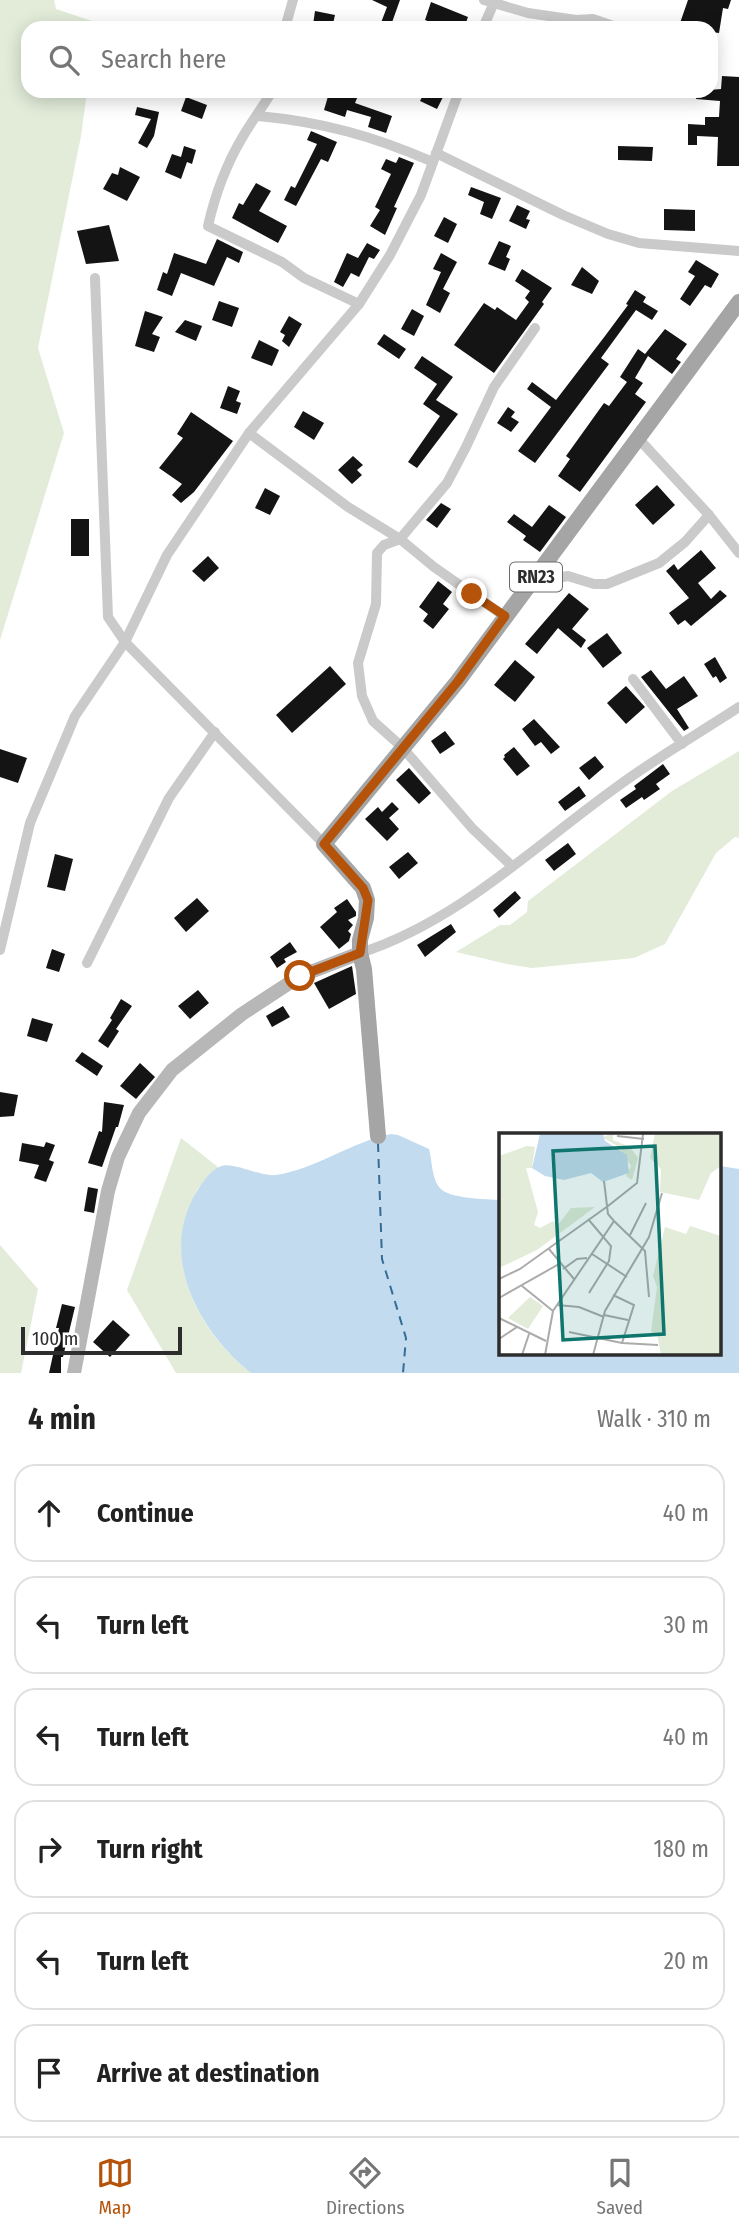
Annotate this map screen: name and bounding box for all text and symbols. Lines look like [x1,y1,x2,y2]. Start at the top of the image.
search box [21,21,718,98]
icon: search [45,41,83,79]
text: Search here [101,44,226,75]
road number: RN23 [510,562,562,592]
route end [456,578,487,609]
route start [284,960,315,991]
inset map [499,1133,722,1356]
scale bar [21,1324,182,1356]
text: 100 m [32,1327,78,1350]
text: 4 min [28,1401,96,1437]
text: Walk · 310 m [597,1405,711,1433]
icon: ahead [30,1494,68,1532]
text: Continue [97,1498,194,1529]
text: 40 m [663,1499,709,1527]
icon: left [30,1606,68,1644]
text: Turn left [97,1610,189,1641]
text: 30 m [664,1611,709,1639]
icon: left [30,1718,68,1756]
text: Turn left [97,1722,189,1753]
text: 40 m [663,1723,709,1751]
icon: right [30,1830,68,1868]
text: Turn right [97,1834,203,1865]
text: 180 m [653,1835,709,1863]
icon: left [30,1942,68,1980]
text: Turn left [97,1946,189,1977]
text: 20 m [664,1947,709,1975]
icon: arrive [30,2054,68,2092]
text: Arrive at destination [97,2058,320,2089]
tab: Map [96,2154,134,2219]
tab: Directions [326,2154,405,2219]
tab: Saved [597,2154,643,2219]

